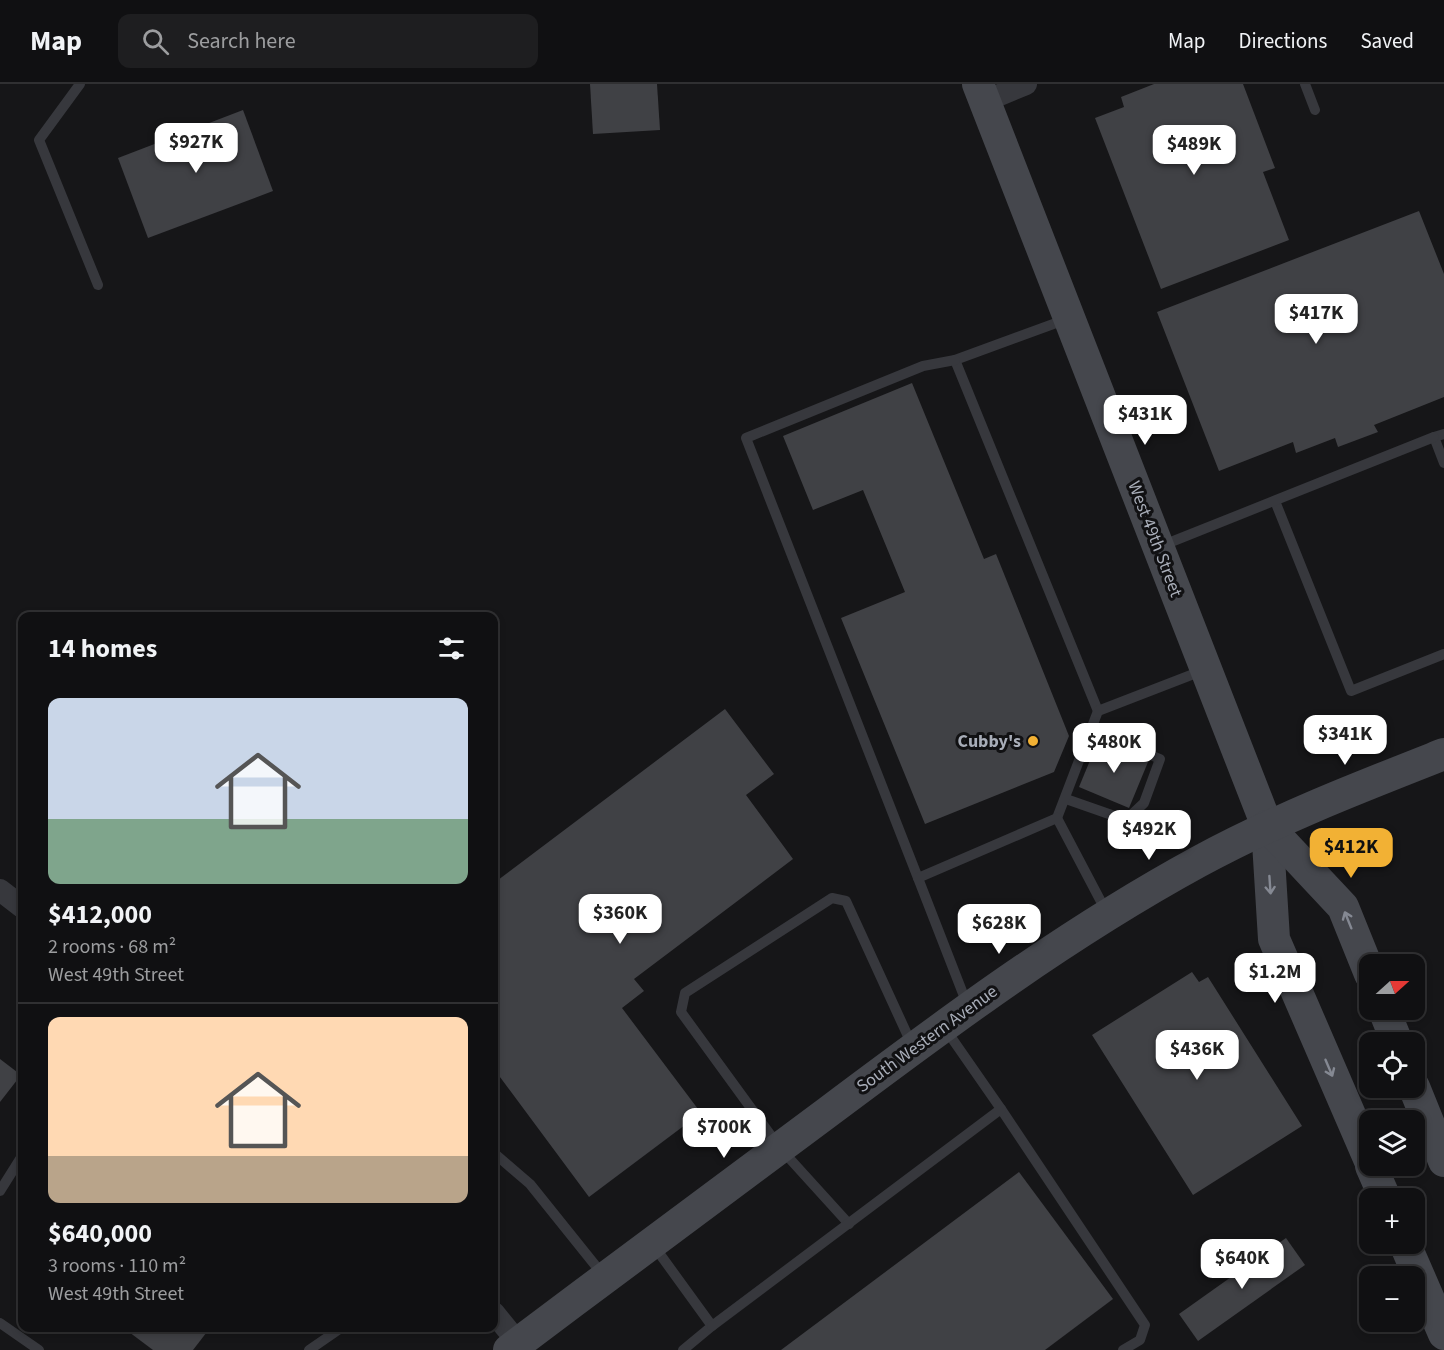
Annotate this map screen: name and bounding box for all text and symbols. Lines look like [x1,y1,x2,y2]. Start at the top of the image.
search box [118,14,538,68]
text: Map [30,21,82,61]
icon: search [139,25,172,58]
text: Search here [187,25,296,57]
text: Map [1168,26,1206,56]
text: Directions [1239,26,1327,56]
text: Saved [1360,26,1414,56]
pin: $927K [154,123,238,174]
pin: $489K [1152,125,1236,176]
text: $927K [169,128,223,156]
text: $489K [1167,130,1221,158]
pin: $417K [1274,294,1358,345]
text: $417K [1289,299,1343,327]
pin: $431K [1103,395,1187,446]
text: $431K [1118,400,1172,428]
street label: West 49th Street [1121,477,1189,601]
text: 14 homes [48,630,157,667]
icon: filters [435,632,468,665]
pin: $341K [1303,715,1387,766]
text: $341K [1318,720,1372,748]
pin: $480K [1072,723,1156,774]
text: $480K [1087,728,1141,756]
place label: Cubby's [958,729,1021,754]
marker: Cubby's [1026,734,1040,748]
icon: home [204,737,312,845]
pin: $492K [1107,810,1191,861]
text: $492K [1122,815,1176,843]
pin: $412K [1309,828,1393,879]
text: $412K [1324,833,1378,861]
one-way arrow [1265,874,1276,894]
pin: $360K [578,894,662,945]
text: $412,000 [48,896,152,933]
text: $360K [593,899,647,927]
pin: $628K [957,904,1041,955]
text: $628K [972,909,1026,937]
one-way arrow [1342,911,1353,930]
text: 2 rooms · 68 m² [48,933,176,961]
pin: $1.2M [1233,953,1317,1004]
north arrow [1359,954,1425,1020]
map controls [1359,954,1425,1332]
text: $1.2M [1249,958,1301,986]
text: West 49th Street [48,961,184,989]
street label: South Western Avenue [851,979,1003,1099]
pin: $436K [1155,1030,1239,1081]
button: locate [1359,1032,1425,1098]
text: $436K [1170,1035,1224,1063]
icon: home [204,1056,312,1164]
one-way arrow [1324,1059,1335,1077]
pin: $700K [682,1108,766,1159]
button: layers [1359,1110,1425,1176]
text: $700K [697,1113,751,1141]
button: + [1359,1188,1425,1254]
text: $640,000 [48,1215,152,1252]
pin: $640K [1200,1239,1284,1290]
text: $640K [1215,1244,1269,1272]
text: 3 rooms · 110 m² [48,1252,186,1280]
button: − [1359,1266,1425,1332]
text: West 49th Street [48,1280,184,1308]

